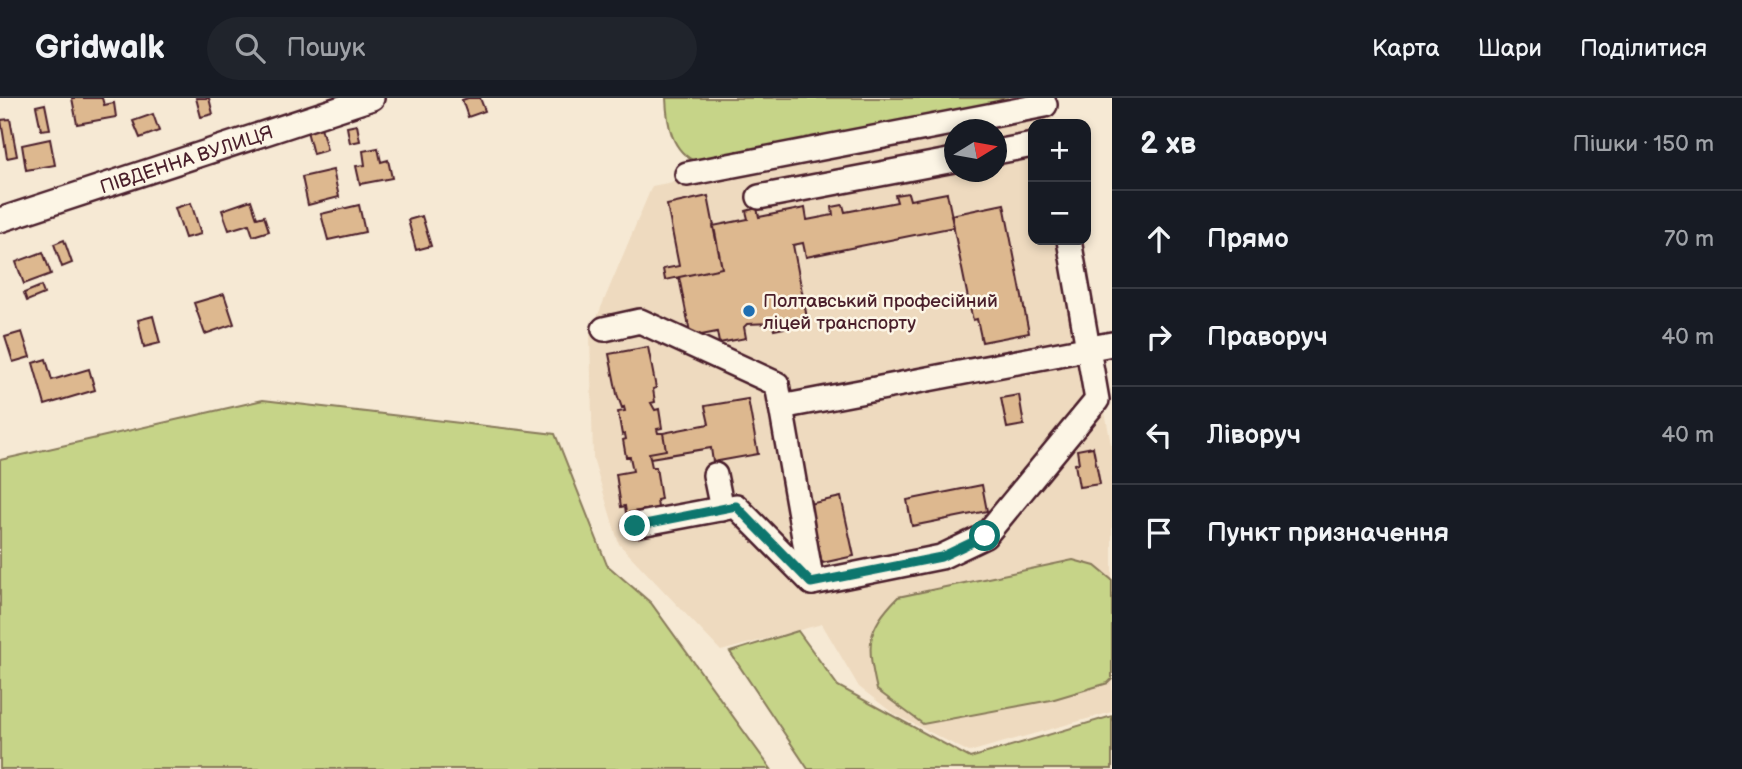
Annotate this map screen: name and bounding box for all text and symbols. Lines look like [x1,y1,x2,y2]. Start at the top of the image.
search box [207,17,697,80]
text: Gridwalk [35,28,165,68]
icon: search [231,29,269,67]
text: Пошук [287,33,365,64]
text: Карта [1372,34,1440,63]
text: Шари [1478,34,1542,63]
text: Поділитися [1580,34,1707,63]
north arrow [944,119,1007,182]
map controls [1028,119,1091,245]
button: + [1028,119,1091,182]
street label: ПІВДЕННА ВУЛИЦЯ [97,121,276,199]
text: 2 хв [1140,126,1196,162]
text: Пішки · 150 m [1572,130,1714,158]
button: − [1028,182,1091,245]
icon: ahead [1140,220,1178,258]
text: Прямо [1207,224,1289,255]
text: 70 m [1664,225,1714,253]
place label: Полтавський професійний ліцей транспорту [763,290,998,335]
marker: Полтавський професійний ліцей транспорту [741,303,757,319]
icon: right [1140,318,1178,356]
text: Праворуч [1207,322,1328,353]
text: 40 m [1661,323,1714,351]
icon: left [1140,416,1178,454]
text: Ліворуч [1207,420,1301,451]
text: 40 m [1661,421,1714,449]
route end [619,510,650,541]
icon: arrive [1140,514,1178,552]
text: Пункт призначення [1207,518,1449,549]
route start [969,520,1000,551]

